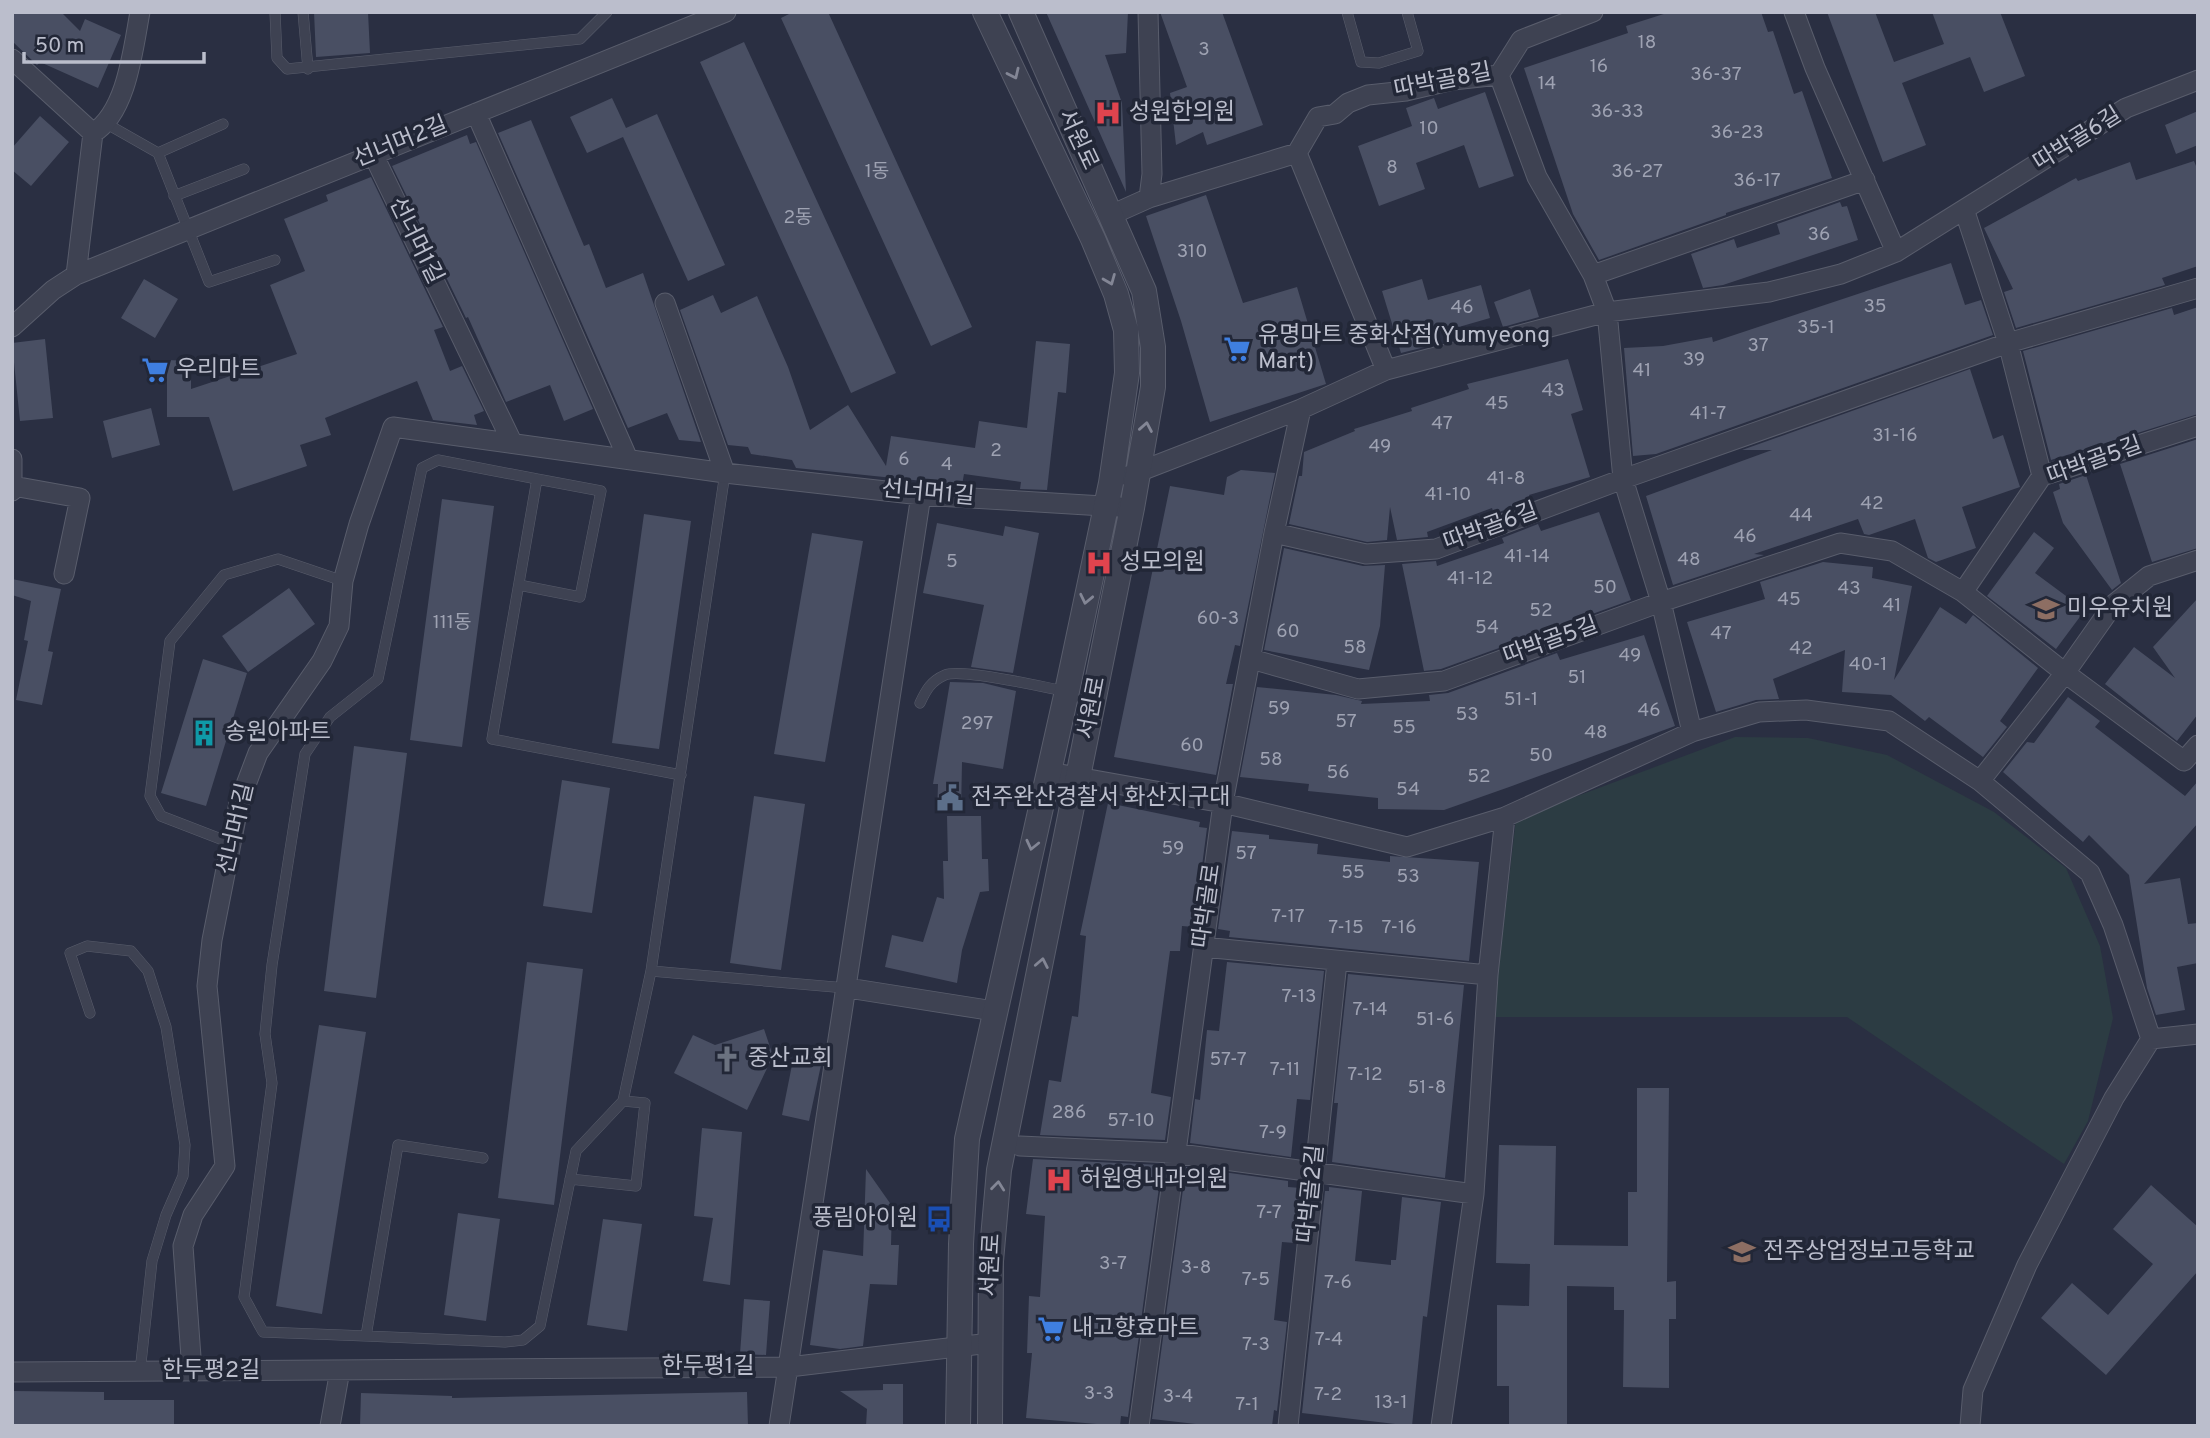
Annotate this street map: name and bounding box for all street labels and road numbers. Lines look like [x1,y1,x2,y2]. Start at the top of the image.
street label: 따박골8길 [1392,58,1494,106]
street label: 따박골6길 [2029,102,2127,178]
street label: 서원로 [1050,105,1104,175]
street label: 선너머2길 [350,111,452,175]
street label: 선너머1길 [382,193,448,289]
street label: 따박골5길 [2044,431,2146,493]
street label: 선너머1길 [880,475,976,513]
street label: 따박골6길 [1440,498,1542,558]
street label: 따박골5길 [1500,611,1602,673]
street label: 서원로 [1073,674,1113,742]
street label: 선너머1길 [212,780,262,878]
street label: 따박골로 [1188,862,1228,950]
street label: 따박골2길 [1292,1143,1332,1245]
street label: 서원로 [976,1233,1008,1297]
street label: 한두평1길 [661,1353,755,1382]
street label: 한두평2길 [162,1357,260,1386]

